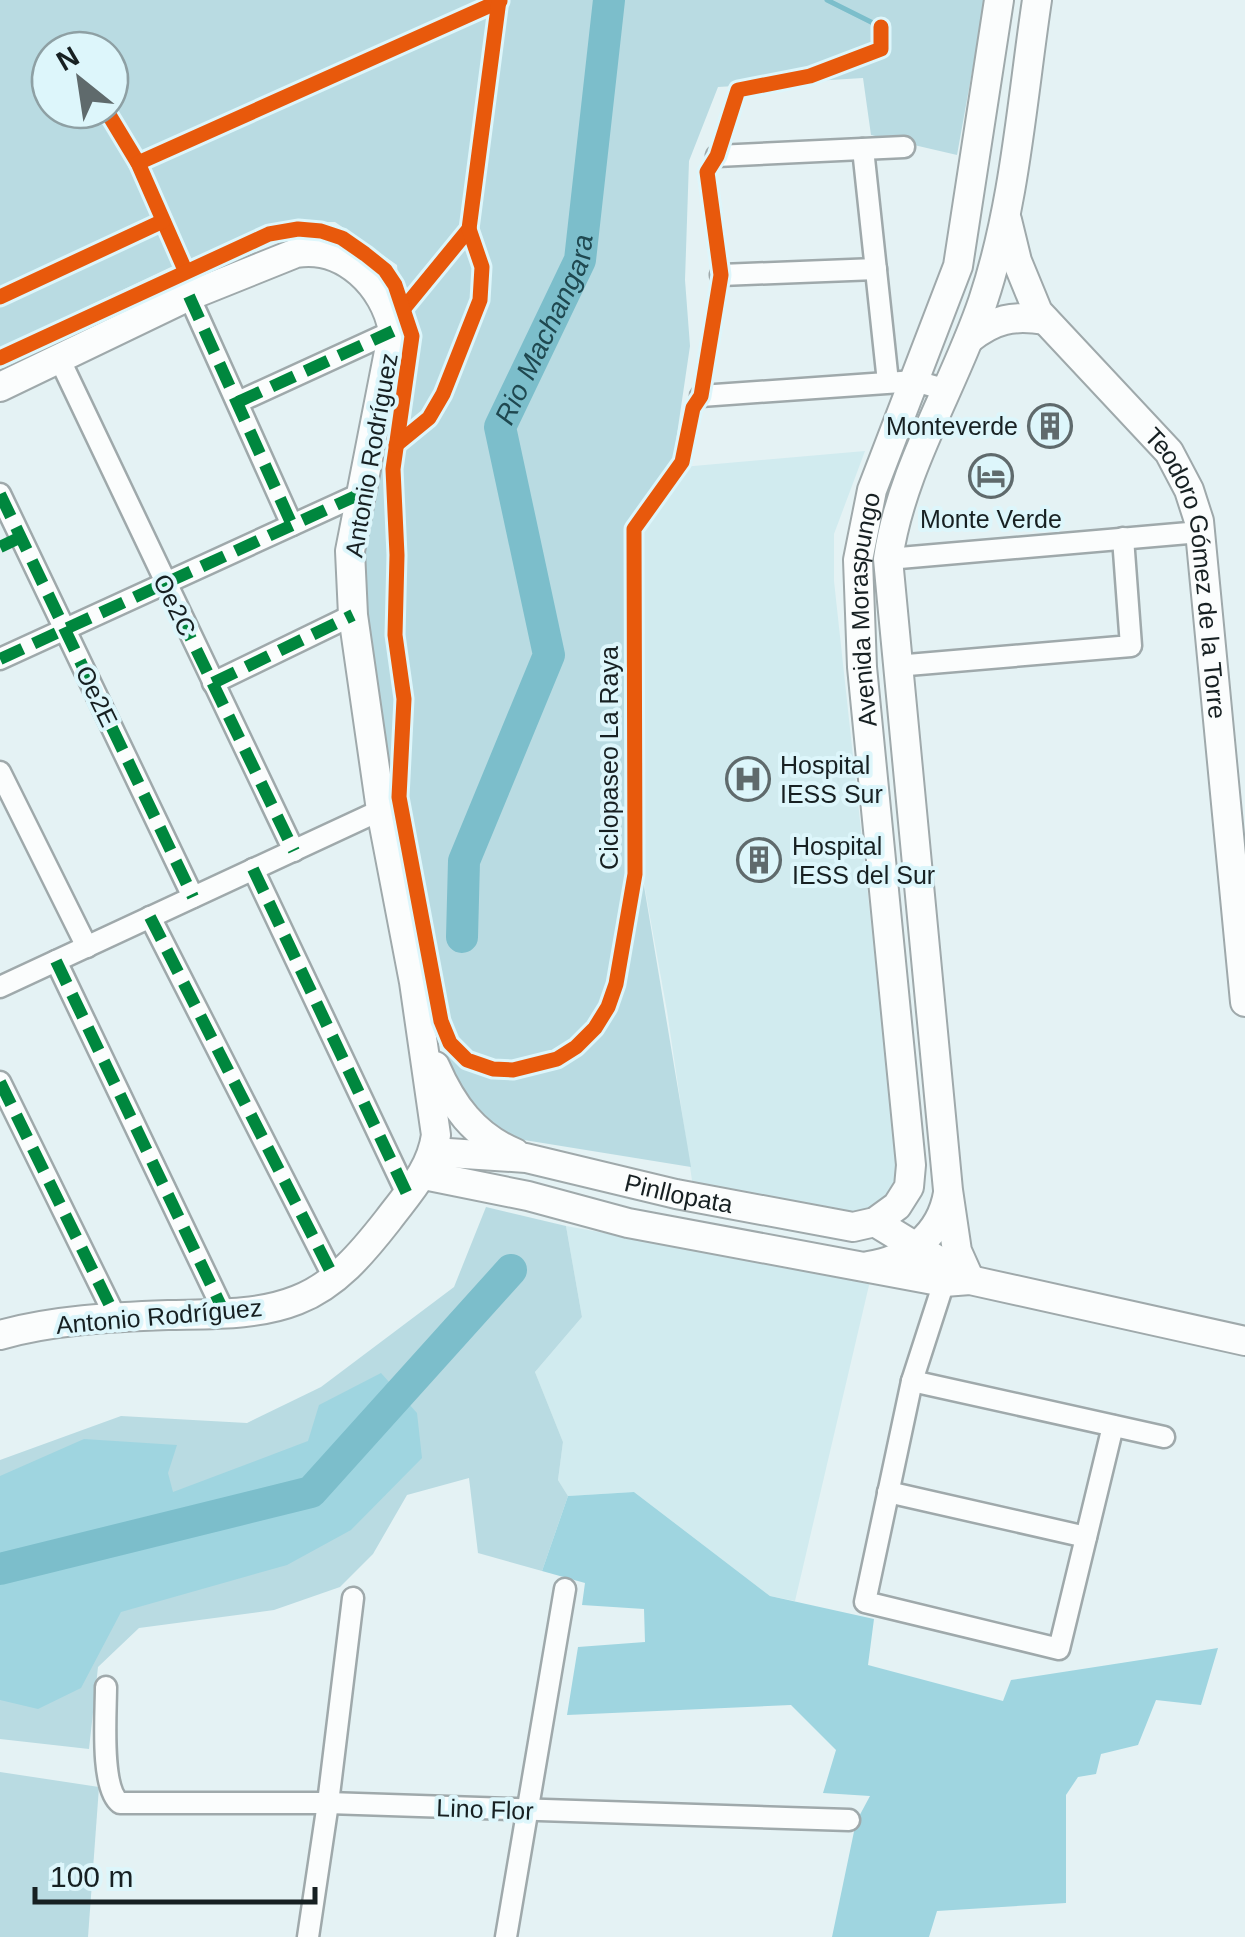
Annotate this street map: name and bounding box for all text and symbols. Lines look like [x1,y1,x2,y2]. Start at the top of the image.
north arrow [30,30,130,130]
text: N [51,40,84,77]
water label: Rio Machangara [489,233,599,429]
street label: Antonio Rodríguez [339,351,403,559]
building icon: Monteverde [1027,403,1073,449]
place label: Monteverde [886,412,1018,440]
street label: Teodoro Gómez de la Torre [1139,422,1232,720]
hotel icon: Monte Verde [968,453,1014,499]
street label: Avenida Moraspungo [844,490,885,728]
place label: Monte Verde [920,505,1062,533]
street label: Oe2C [148,570,202,640]
street label: Ciclopaseo La Raya [595,646,623,870]
street label: Oe2E [70,661,124,731]
place label: Hospital IESS Sur [780,751,883,808]
hospital icon: Hospital IESS Sur [725,756,771,802]
place label: Hospital IESS del Sur [792,832,935,889]
building icon: Hospital IESS del Sur [736,837,782,883]
street label: Pinllopata [622,1168,735,1218]
street label: Antonio Rodríguez [55,1293,263,1339]
street label: Lino Flor [436,1793,534,1825]
scale bar [35,1842,315,1904]
text: 100 m [50,1860,133,1893]

